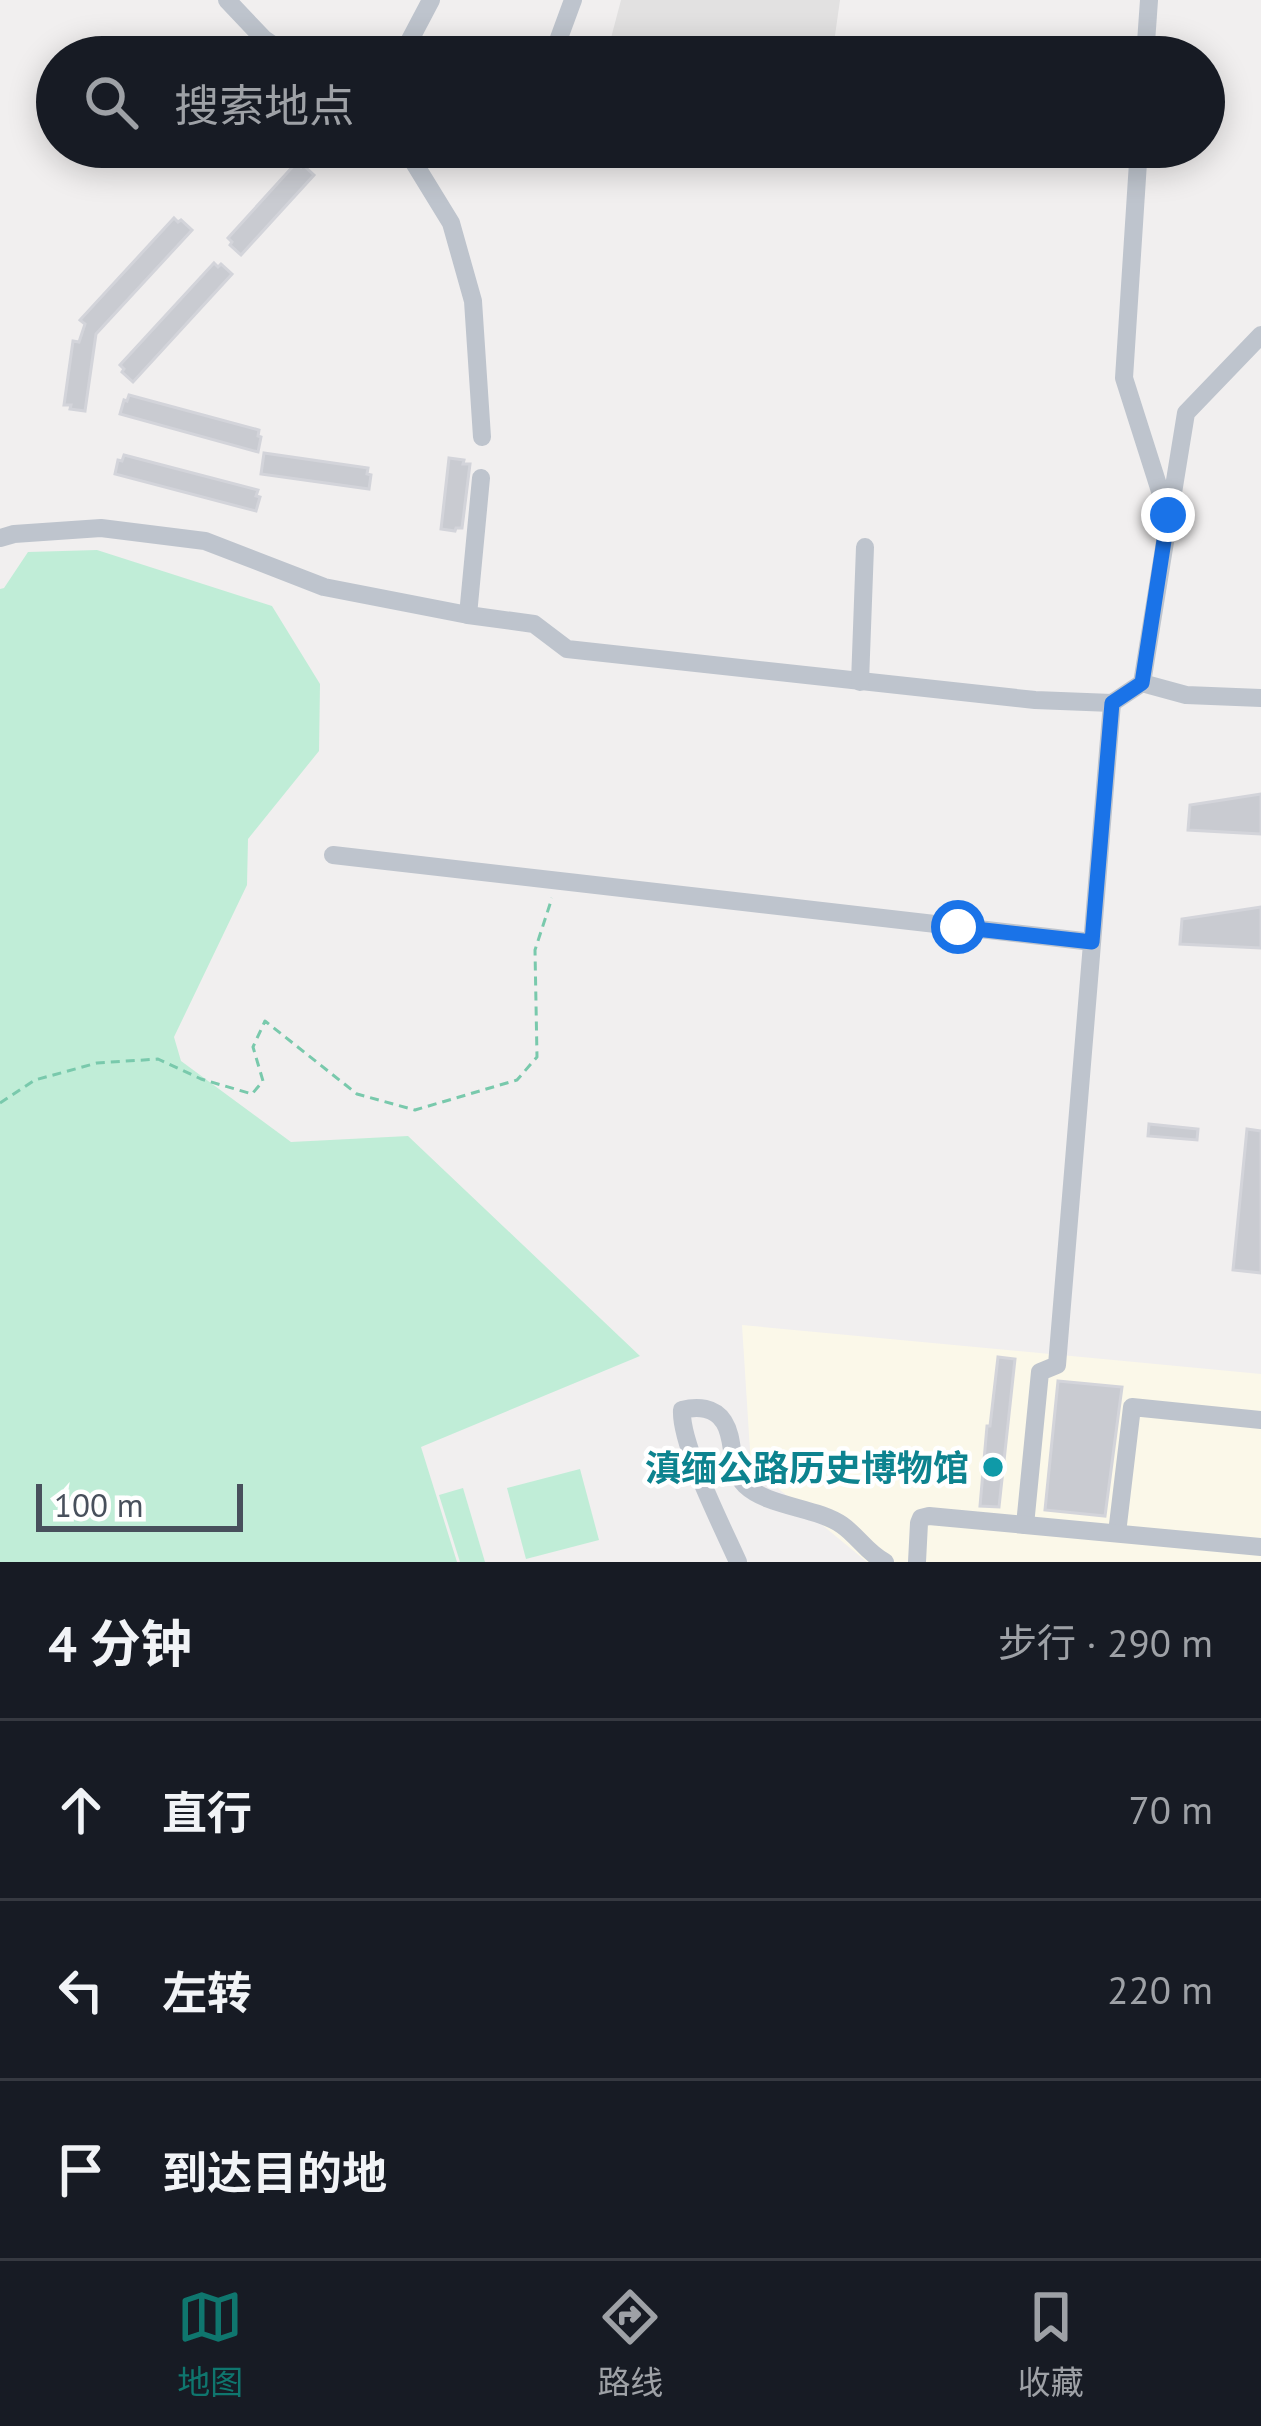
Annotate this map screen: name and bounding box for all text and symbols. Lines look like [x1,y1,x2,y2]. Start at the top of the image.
search box [36,36,1225,168]
icon: search [78,69,144,135]
text: 搜索地点 [174,76,354,134]
route end [1141,488,1195,542]
route start [931,900,985,954]
place label: 滇缅公路历史博物馆 [645,1444,969,1491]
marker: 滇缅公路历史博物馆 [980,1454,1006,1480]
scale bar [36,1478,243,1531]
text: 100 m [54,1483,144,1526]
text: 4 分钟 [48,1610,192,1676]
text: 步行 · 290 m [998,1617,1213,1668]
icon: ahead [48,1777,114,1843]
text: 直行 [162,1783,252,1841]
text: 70 m [1128,1784,1213,1835]
icon: left [48,1957,114,2023]
text: 左转 [162,1963,252,2021]
text: 220 m [1107,1964,1213,2015]
icon: arrive [48,2137,114,2203]
text: 到达目的地 [162,2143,387,2201]
tab: 地图 [177,2284,243,2404]
tab: 路线 [597,2284,663,2404]
tab: 收藏 [1018,2284,1084,2404]

